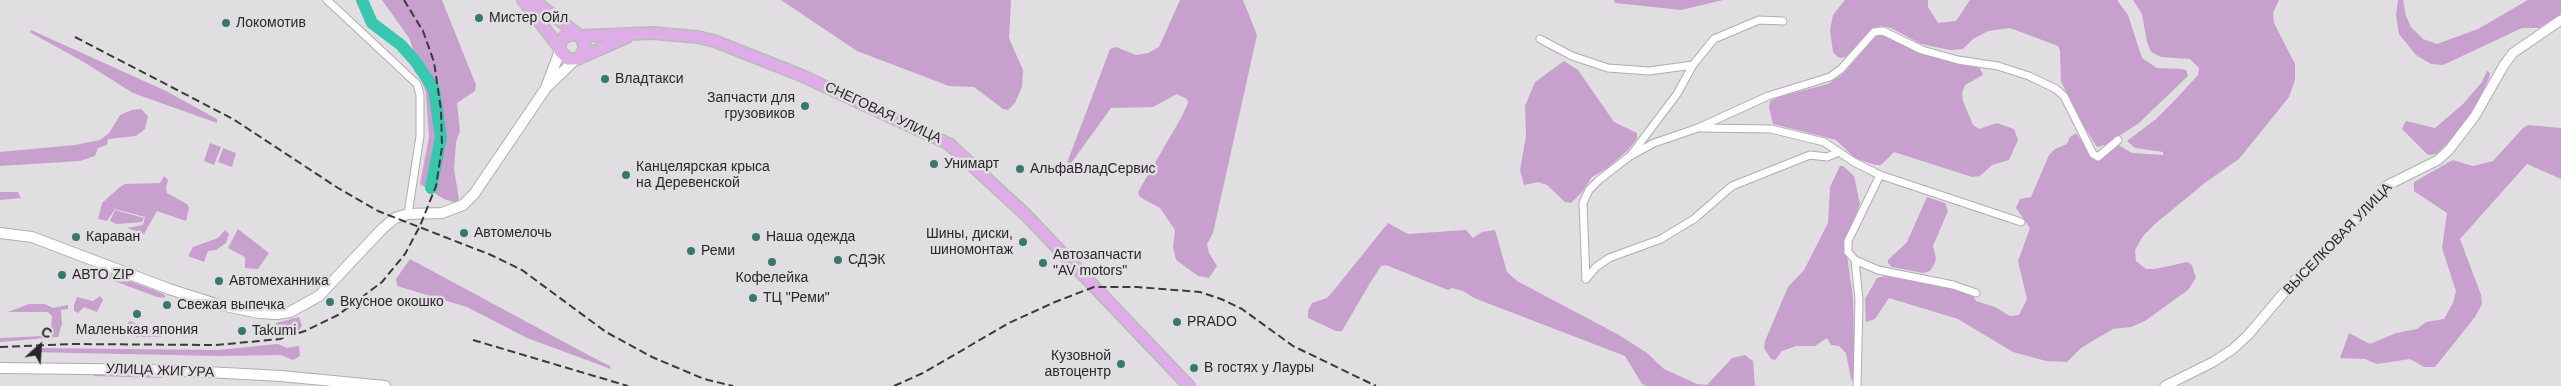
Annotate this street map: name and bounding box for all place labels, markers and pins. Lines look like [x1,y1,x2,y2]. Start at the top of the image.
place label: Мистер Ойл [489,10,568,26]
marker: Мистер Ойл [473,12,485,24]
place label: Локомотив [236,15,306,31]
marker: Локомотив [220,17,232,29]
place label: Владтакси [615,71,684,87]
marker: Владтакси [599,73,611,85]
place label: Запчасти для грузовиков [707,90,795,122]
marker: Запчасти для грузовиков [799,100,811,112]
place label: Унимарт [944,156,999,172]
marker: Унимарт [928,158,940,170]
place label: Канцелярская крыса на Деревенской [636,159,770,192]
place label: АльфаВладСервис [1030,161,1156,177]
marker: АльфаВладСервис [1014,163,1026,175]
marker: Канцелярская крыса на Деревенской [620,169,632,181]
place label: Автомелочь [474,225,552,241]
place label: Шины, диски, шиномонтаж [926,226,1013,258]
marker: Автомелочь [458,227,470,239]
place label: Караван [86,229,140,245]
place label: Наша одежда [766,229,855,245]
marker: Караван [70,231,82,243]
marker: Наша одежда [750,231,762,243]
marker: Шины, диски, шиномонтаж [1017,236,1029,248]
place label: Реми [701,243,735,259]
marker: Реми [685,245,697,257]
place label: Автозапчасти "AV motors" [1053,247,1141,280]
place label: СДЭК [848,252,886,268]
marker: СДЭК [832,254,844,266]
marker: Кофелейка [766,256,778,268]
marker: Автозапчасти "AV motors" [1037,257,1049,269]
place label: АВТО ZIP [72,267,134,283]
marker: АВТО ZIP [56,269,68,281]
place label: Кофелейка [736,270,808,286]
place label: Автомеханника [229,273,329,289]
marker: Автомеханника [213,275,225,287]
place label: ТЦ "Реми" [763,290,830,306]
marker: ТЦ "Реми" [747,292,759,304]
place label: Вкусное окошко [340,294,444,310]
marker: Вкусное окошко [324,296,336,308]
place label: Свежая выпечка [177,297,285,313]
marker: Свежая выпечка [161,299,173,311]
marker: Маленькая япония [131,308,143,320]
place label: PRADO [1187,314,1237,330]
marker: PRADO [1171,316,1183,328]
place label: Маленькая япония [76,322,198,338]
place label: Takumi [252,323,296,339]
marker: Takumi [236,325,248,337]
place label: Кузовной автоцентр [1044,348,1111,381]
marker: Кузовной автоцентр [1115,358,1127,370]
place label: В гостях у Лауры [1204,360,1314,376]
marker: В гостях у Лауры [1188,362,1200,374]

